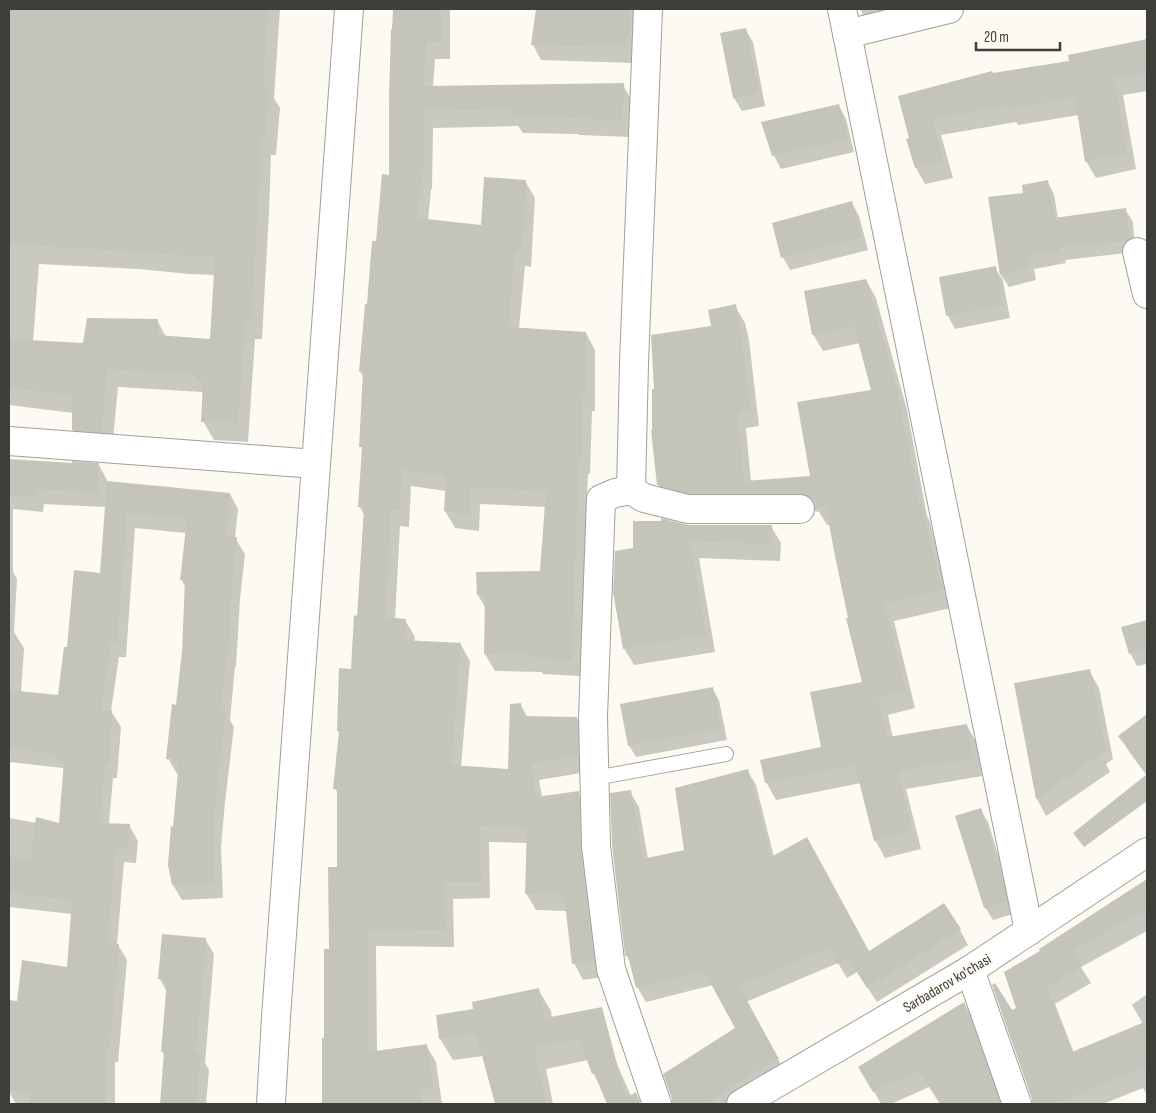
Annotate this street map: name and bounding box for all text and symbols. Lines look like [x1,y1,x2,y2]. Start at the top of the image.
scale bar [976,20,1060,52]
text: 20 m [984,28,1009,47]
street label: Sarbadarov ko'chasi [900,950,995,1017]

